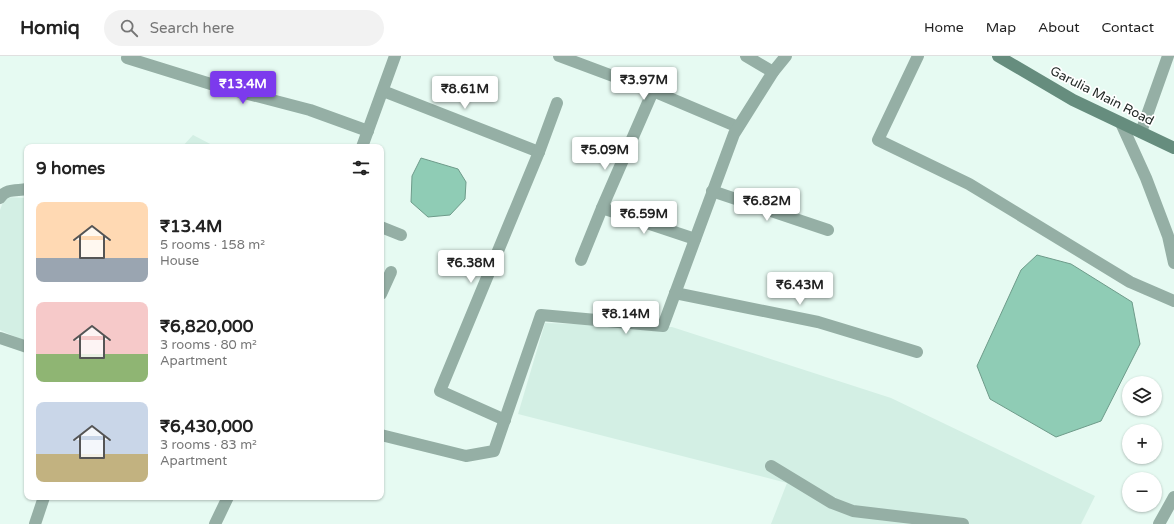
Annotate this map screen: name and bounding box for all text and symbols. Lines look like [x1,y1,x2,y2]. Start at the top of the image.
search box [104,10,384,46]
text: Homiq [20,17,80,39]
icon: search [118,17,140,39]
text: Search here [150,19,234,37]
text: Home [924,19,964,36]
text: Map [986,19,1016,36]
text: About [1038,19,1080,36]
text: Contact [1102,19,1154,36]
street label: Garulia Main Road [1047,63,1157,129]
pin: ₹3.97M [611,67,677,101]
pin: ₹13.4M [210,71,276,105]
text: ₹3.97M [620,72,668,88]
text: ₹13.4M [219,76,267,92]
pin: ₹8.61M [432,76,498,110]
text: ₹8.61M [441,81,489,97]
pin: ₹5.09M [572,137,638,171]
text: ₹5.09M [581,142,629,158]
icon: filters [350,157,372,179]
text: 9 homes [36,158,105,179]
pin: ₹6.82M [734,188,800,222]
text: ₹6.82M [743,193,791,209]
pin: ₹6.59M [611,201,677,235]
text: ₹6.59M [620,206,668,222]
text: ₹13.4M [160,216,222,237]
icon: home [68,218,116,266]
text: 5 rooms · 158 m² [160,237,265,253]
pin: ₹6.38M [438,250,504,284]
text: House [160,253,199,269]
text: ₹6.38M [447,255,495,271]
pin: ₹6.43M [767,272,833,306]
text: ₹6.43M [776,277,824,293]
pin: ₹8.14M [593,301,659,335]
text: ₹8.14M [602,306,650,322]
text: ₹6,820,000 [160,316,253,337]
icon: home [68,318,116,366]
text: 3 rooms · 80 m² [160,337,257,353]
text: Apartment [160,353,227,369]
map controls [1122,376,1162,512]
button: layers [1122,376,1162,416]
text: ₹6,430,000 [160,416,253,437]
icon: home [68,418,116,466]
button: + [1122,424,1162,464]
text: 3 rooms · 83 m² [160,437,257,453]
text: Apartment [160,453,227,469]
button: − [1122,472,1162,512]

